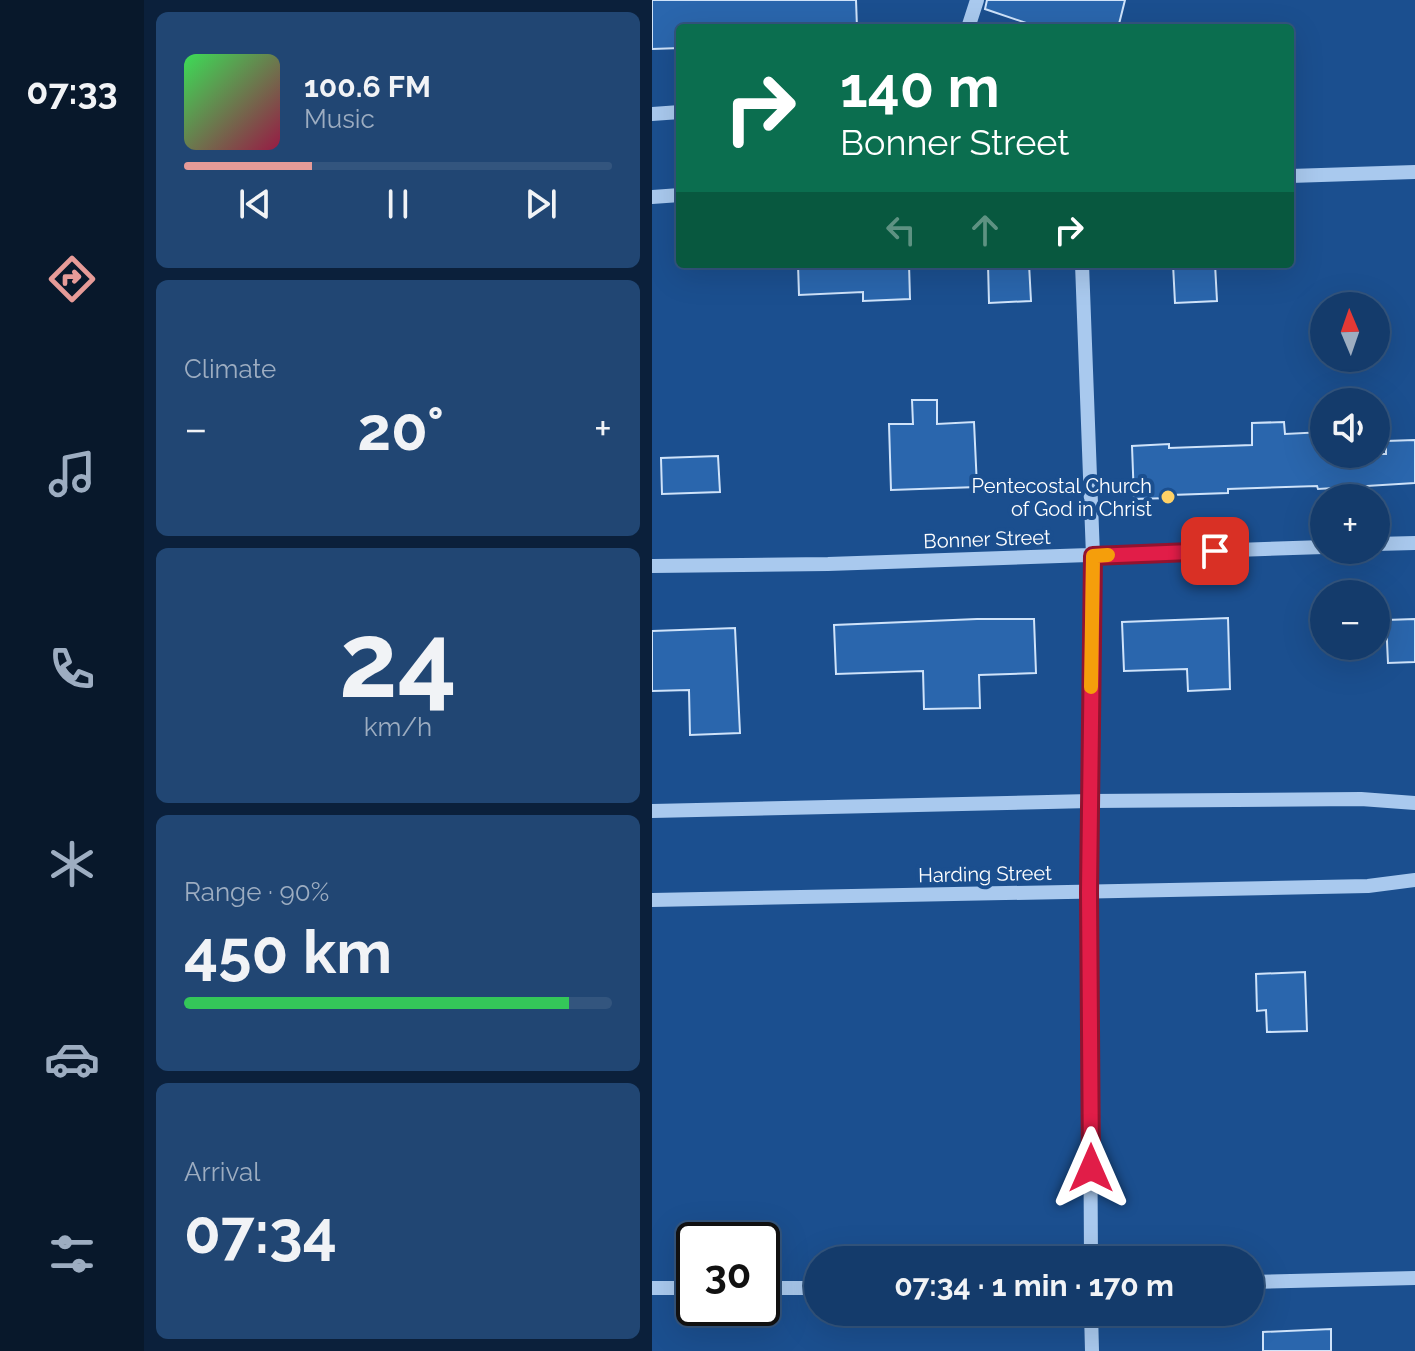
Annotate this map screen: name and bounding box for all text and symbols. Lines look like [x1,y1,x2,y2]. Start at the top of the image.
text: 140 m [840,54,1000,120]
icon: right [708,56,812,160]
text: 100.6 FM [304,69,431,104]
text: 07:33 [26,70,118,112]
text: Music [304,104,375,134]
text: Bonner Street [840,121,1069,163]
icon: previous [233,182,277,226]
icon: pause [376,182,420,226]
icon: next [519,182,563,226]
icon: left [879,208,923,252]
icon: ahead [963,208,1007,252]
icon: right [1047,208,1091,252]
icon: directions [44,251,100,307]
north arrow [1310,292,1390,372]
map controls [1310,292,1390,660]
text: Climate [184,354,276,384]
button: sound [1310,388,1390,468]
text: 20° [357,394,444,464]
text: − [184,403,208,454]
text: + [594,403,612,454]
icon: music [44,446,100,502]
place label: Pentecostal Church of God in Christ [972,474,1152,521]
button: + [1310,484,1390,564]
marker: Pentecostal Church of God in Christ [1159,488,1177,506]
pin [1181,517,1249,585]
street label: Bonner Street [923,525,1051,553]
icon: arrive [1193,529,1237,573]
button: − [1310,580,1390,660]
text: 24 [339,599,457,721]
icon: phone [44,641,100,697]
text: km/h [364,712,432,742]
icon: climate [44,836,100,892]
street label: Harding Street [918,861,1052,887]
text: Range · 90% [184,877,329,907]
text: 450 km [184,917,392,987]
icon: car [44,1031,100,1087]
position arrow [1049,1126,1133,1210]
text: Arrival [184,1157,260,1187]
text: 07:34 [184,1197,337,1267]
speed limit sign: 30 [676,1222,780,1326]
icon: filters [44,1226,100,1282]
text: 07:34 · 1 min · 170 m [894,1268,1174,1303]

